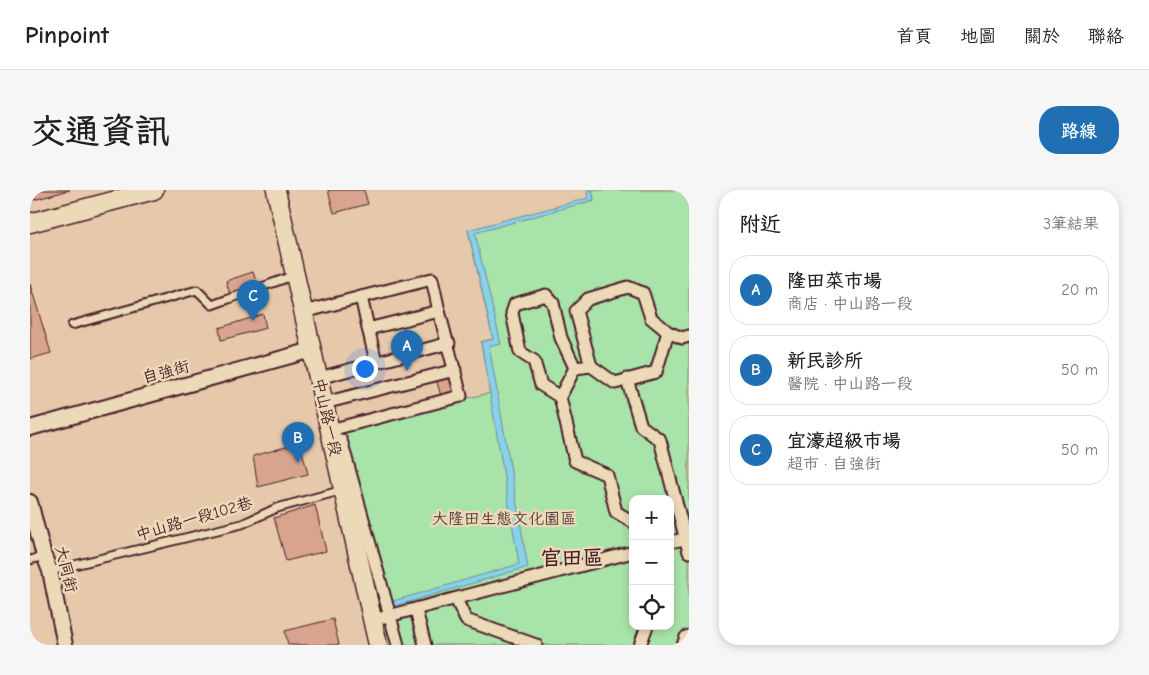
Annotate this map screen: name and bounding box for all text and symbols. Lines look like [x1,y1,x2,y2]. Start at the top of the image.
text: Pinpoint [25,21,109,49]
text: 首頁 [896,26,932,47]
text: 地圖 [960,26,996,47]
text: 關於 [1024,26,1060,47]
text: 聯絡 [1088,26,1124,47]
button: 路線 [1039,106,1119,154]
text: 交通資訊 [30,111,170,152]
text: 附近 [739,212,781,236]
text: 3筆結果 [1043,215,1099,233]
text: 隆田菜市場 [787,270,882,292]
pin: C [237,280,269,321]
text: A [752,281,760,299]
text: 20 m [1061,281,1098,299]
text: 商店 · 中山路一段 [787,295,913,313]
pin: A [391,330,423,371]
text: 新民診所 [787,350,863,372]
your location [352,356,378,382]
street label: 自強街 [140,357,192,387]
text: B [751,361,761,379]
text: 50 m [1061,361,1098,379]
text: 醫院 · 中山路一段 [787,375,913,393]
street label: 中山路一段 [309,376,345,458]
pin: B [282,422,314,463]
text: 宜濠超級市場 [787,430,901,452]
text: C [751,441,761,459]
text: 50 m [1061,441,1098,459]
text: 超市 · 自強街 [787,455,881,473]
street label: 中山路一段102巷 [134,494,254,544]
map controls [629,495,674,630]
button: + [629,495,674,540]
park label: 大隆田生態文化園區 [432,510,576,528]
button: − [629,540,674,585]
street label: 大同街 [51,544,81,594]
district label: 官田區 [541,546,604,570]
button: locate [629,585,674,630]

